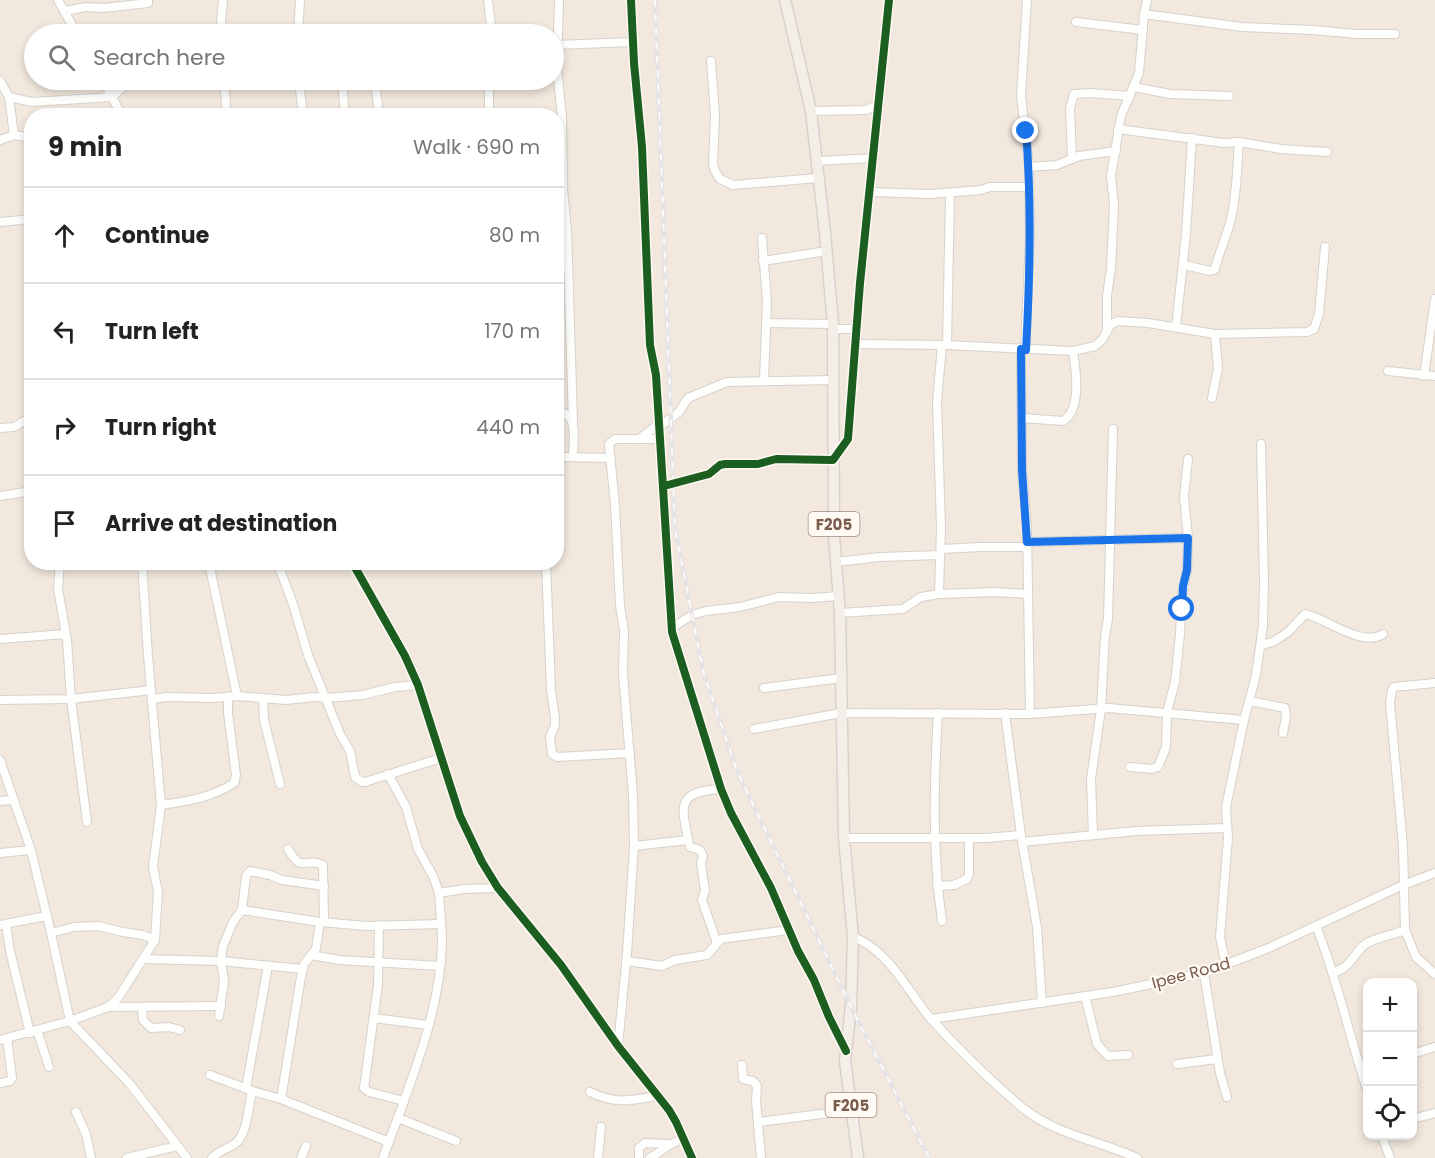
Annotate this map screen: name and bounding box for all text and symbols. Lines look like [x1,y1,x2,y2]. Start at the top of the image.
search box [24,24,564,90]
icon: search [45,41,78,74]
text: Search here [93,42,226,73]
route end [1012,117,1038,143]
text: 9 min [48,129,122,165]
text: Walk · 690 m [413,133,540,161]
icon: ahead [48,219,81,252]
text: Continue [105,220,209,251]
text: 80 m [489,221,540,249]
icon: left [48,315,81,348]
text: Turn left [105,316,199,347]
text: 170 m [484,317,540,345]
icon: right [48,411,81,444]
text: Turn right [105,412,216,443]
text: 440 m [476,413,540,441]
icon: arrive [48,507,81,540]
text: Arrive at destination [105,508,337,539]
road number: F205 [808,512,860,536]
route start [1168,595,1194,621]
street label: Ipee Road [1149,951,1233,995]
map controls [1363,978,1417,1140]
button: + [1363,978,1417,1032]
button: − [1363,1032,1417,1086]
button: locate [1363,1086,1417,1140]
road number: F205 [826,1093,876,1117]

